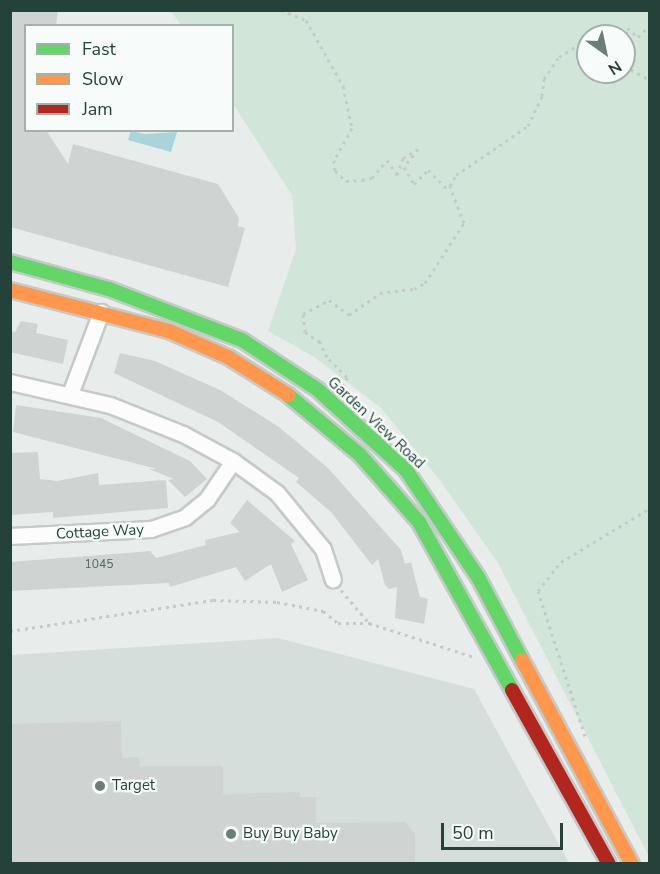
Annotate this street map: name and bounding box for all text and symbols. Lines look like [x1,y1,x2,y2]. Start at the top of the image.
legend [24,24,234,132]
north arrow [576,24,636,84]
text: Fast [82,37,116,61]
text: N [604,55,626,80]
text: Slow [82,67,123,91]
text: Jam [82,97,113,121]
street label: Garden View Road [324,373,428,473]
street label: Cottage Way [56,521,144,543]
house number: 1045 [85,558,113,572]
place label: Target [112,777,155,795]
marker: Target [93,779,107,793]
scale bar [444,811,566,849]
text: 50 m [452,821,494,845]
place label: Buy Buy Baby [243,825,338,843]
marker: Buy Buy Baby [224,827,238,841]

